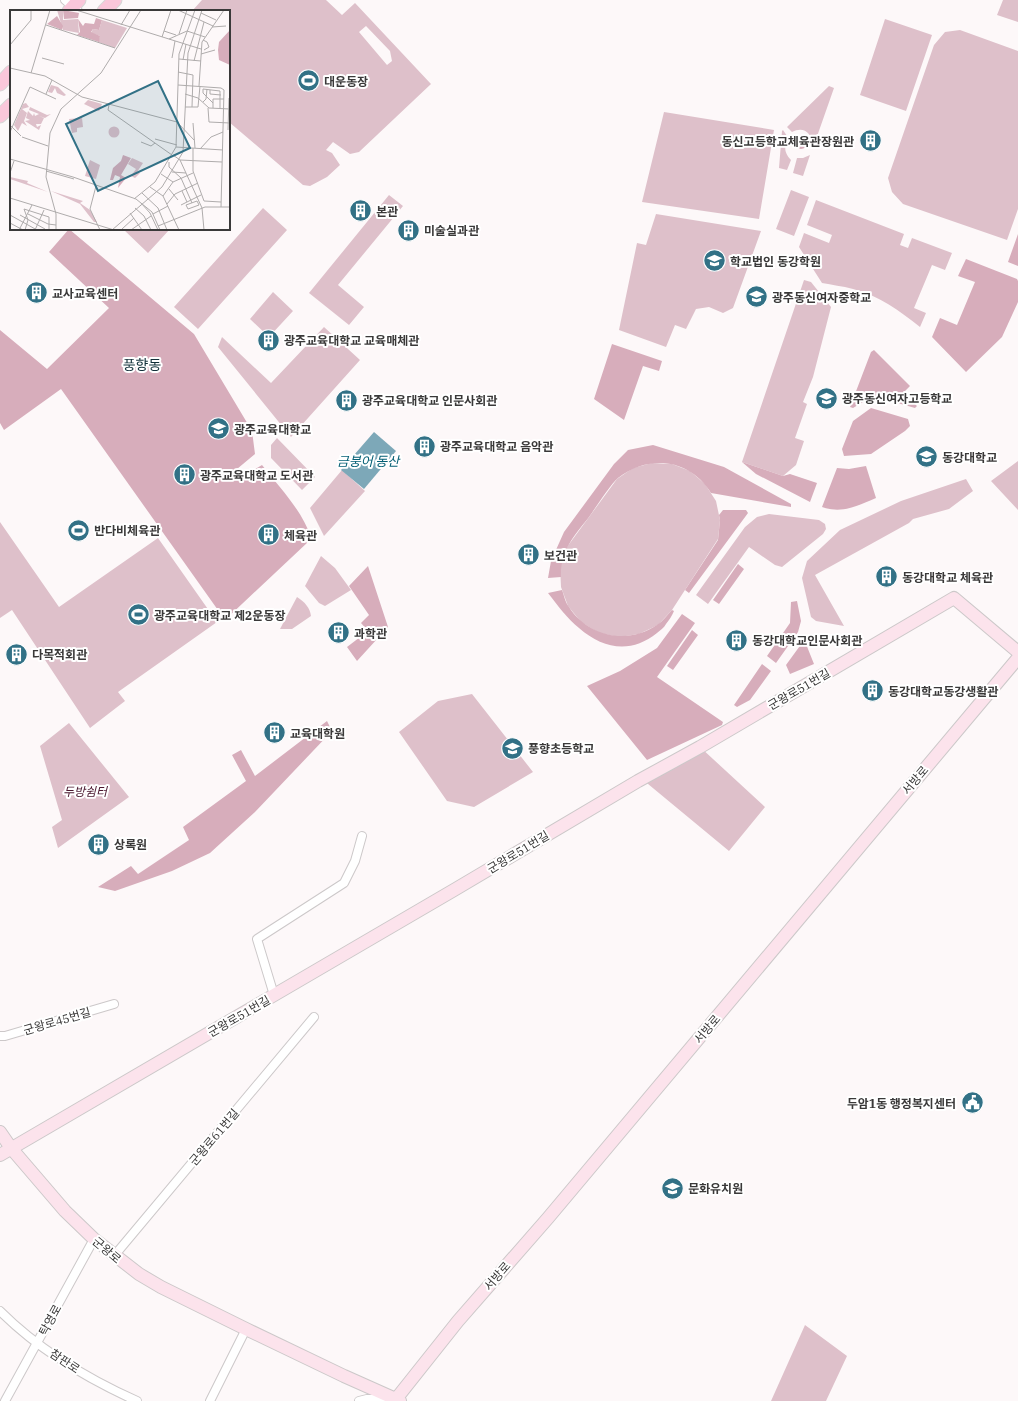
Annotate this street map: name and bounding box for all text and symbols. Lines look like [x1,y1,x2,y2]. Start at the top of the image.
inset map [10,10,230,230]
sports icon: 대운동장 [295,68,321,94]
place label: 대운동장 [324,74,368,89]
building icon: 동신고등학교체육관장원관 [857,128,883,154]
place label: 동신고등학교체육관장원관 [722,134,854,149]
building icon: 본관 [348,198,374,224]
place label: 본관 [376,204,398,219]
building icon: 미술실과관 [396,217,422,243]
place label: 미술실과관 [424,223,479,238]
school or university icon: 학교법인 동강학원 [702,248,728,274]
place label: 학교법인 동강학원 [730,254,821,269]
building icon: 교사교육센터 [23,280,49,306]
school or university icon: 광주동신여자중학교 [743,284,769,310]
place label: 교사교육센터 [52,286,118,301]
place label: 광주동신여자중학교 [772,290,871,305]
building icon: 광주교육대학교 교육매체관 [255,327,281,353]
place label: 광주교육대학교 교육매체관 [284,333,419,348]
district label: 풍향동 [123,356,161,374]
school or university icon: 광주동신여자고등학교 [813,385,839,411]
building icon: 광주교육대학교 인문사회관 [333,387,359,413]
place label: 광주동신여자고등학교 [842,391,952,406]
place label: 광주교육대학교 인문사회관 [362,393,497,408]
school or university icon: 광주교육대학교 [206,416,232,442]
place label: 광주교육대학교 [234,422,311,437]
building icon: 광주교육대학교 음악관 [412,433,438,459]
place label: 광주교육대학교 음악관 [440,439,553,454]
school or university icon: 동강대학교 [913,444,939,470]
place label: 동강대학교 [942,450,997,465]
water label: 금붕어 동산 [337,453,401,470]
building icon: 광주교육대학교 도서관 [171,462,197,488]
place label: 광주교육대학교 도서관 [200,468,313,483]
sports icon: 반다비체육관 [66,517,92,543]
building icon: 체육관 [255,522,281,548]
place label: 반다비체육관 [94,523,160,538]
place label: 체육관 [284,528,317,543]
building icon: 보건관 [516,542,542,568]
place label: 보건관 [544,548,577,563]
building icon: 동강대학교 체육관 [873,564,899,590]
place label: 동강대학교 체육관 [902,570,993,585]
sports icon: 광주교육대학교 제2운동장 [125,602,151,628]
place label: 광주교육대학교 제2운동장 [154,608,285,623]
building icon: 과학관 [325,620,351,646]
place label: 과학관 [354,626,387,641]
building icon: 동강대학교인문사회관 [723,627,749,653]
place label: 동강대학교인문사회관 [752,633,862,648]
building icon: 다목적회관 [4,641,30,667]
place label: 다목적회관 [32,647,87,662]
street label: 군왕로51번길 [765,665,833,713]
building icon: 동강대학교동강생활관 [860,678,886,704]
place label: 동강대학교동강생활관 [888,684,998,699]
building icon: 교육대학원 [262,720,288,746]
place label: 교육대학원 [290,726,345,741]
school or university icon: 풍향초등학교 [499,735,525,761]
place label: 풍향초등학교 [528,741,594,756]
street label: 서방로 [899,762,931,798]
park label: 두방쉼터 [63,784,109,799]
street label: 군왕로51번길 [484,828,552,876]
building icon: 상록원 [85,831,111,857]
place label: 상록원 [114,837,147,852]
street label: 군왕로51번길 [205,992,273,1040]
street label: 군왕로45번길 [21,1004,93,1038]
street label: 서방로 [691,1011,723,1047]
public building icon: 두암1동 행정복지센터 [959,1090,985,1116]
place label: 두암1동 행정복지센터 [847,1096,956,1111]
street label: 군왕로61번길 [186,1106,242,1168]
school or university icon: 문화유치원 [659,1175,685,1201]
place label: 문화유치원 [688,1181,743,1196]
street label: 군왕로 [89,1234,125,1266]
street label: 서방로 [480,1259,514,1293]
street label: 탁영로 [35,1302,65,1338]
street label: 참판로 [47,1346,83,1376]

